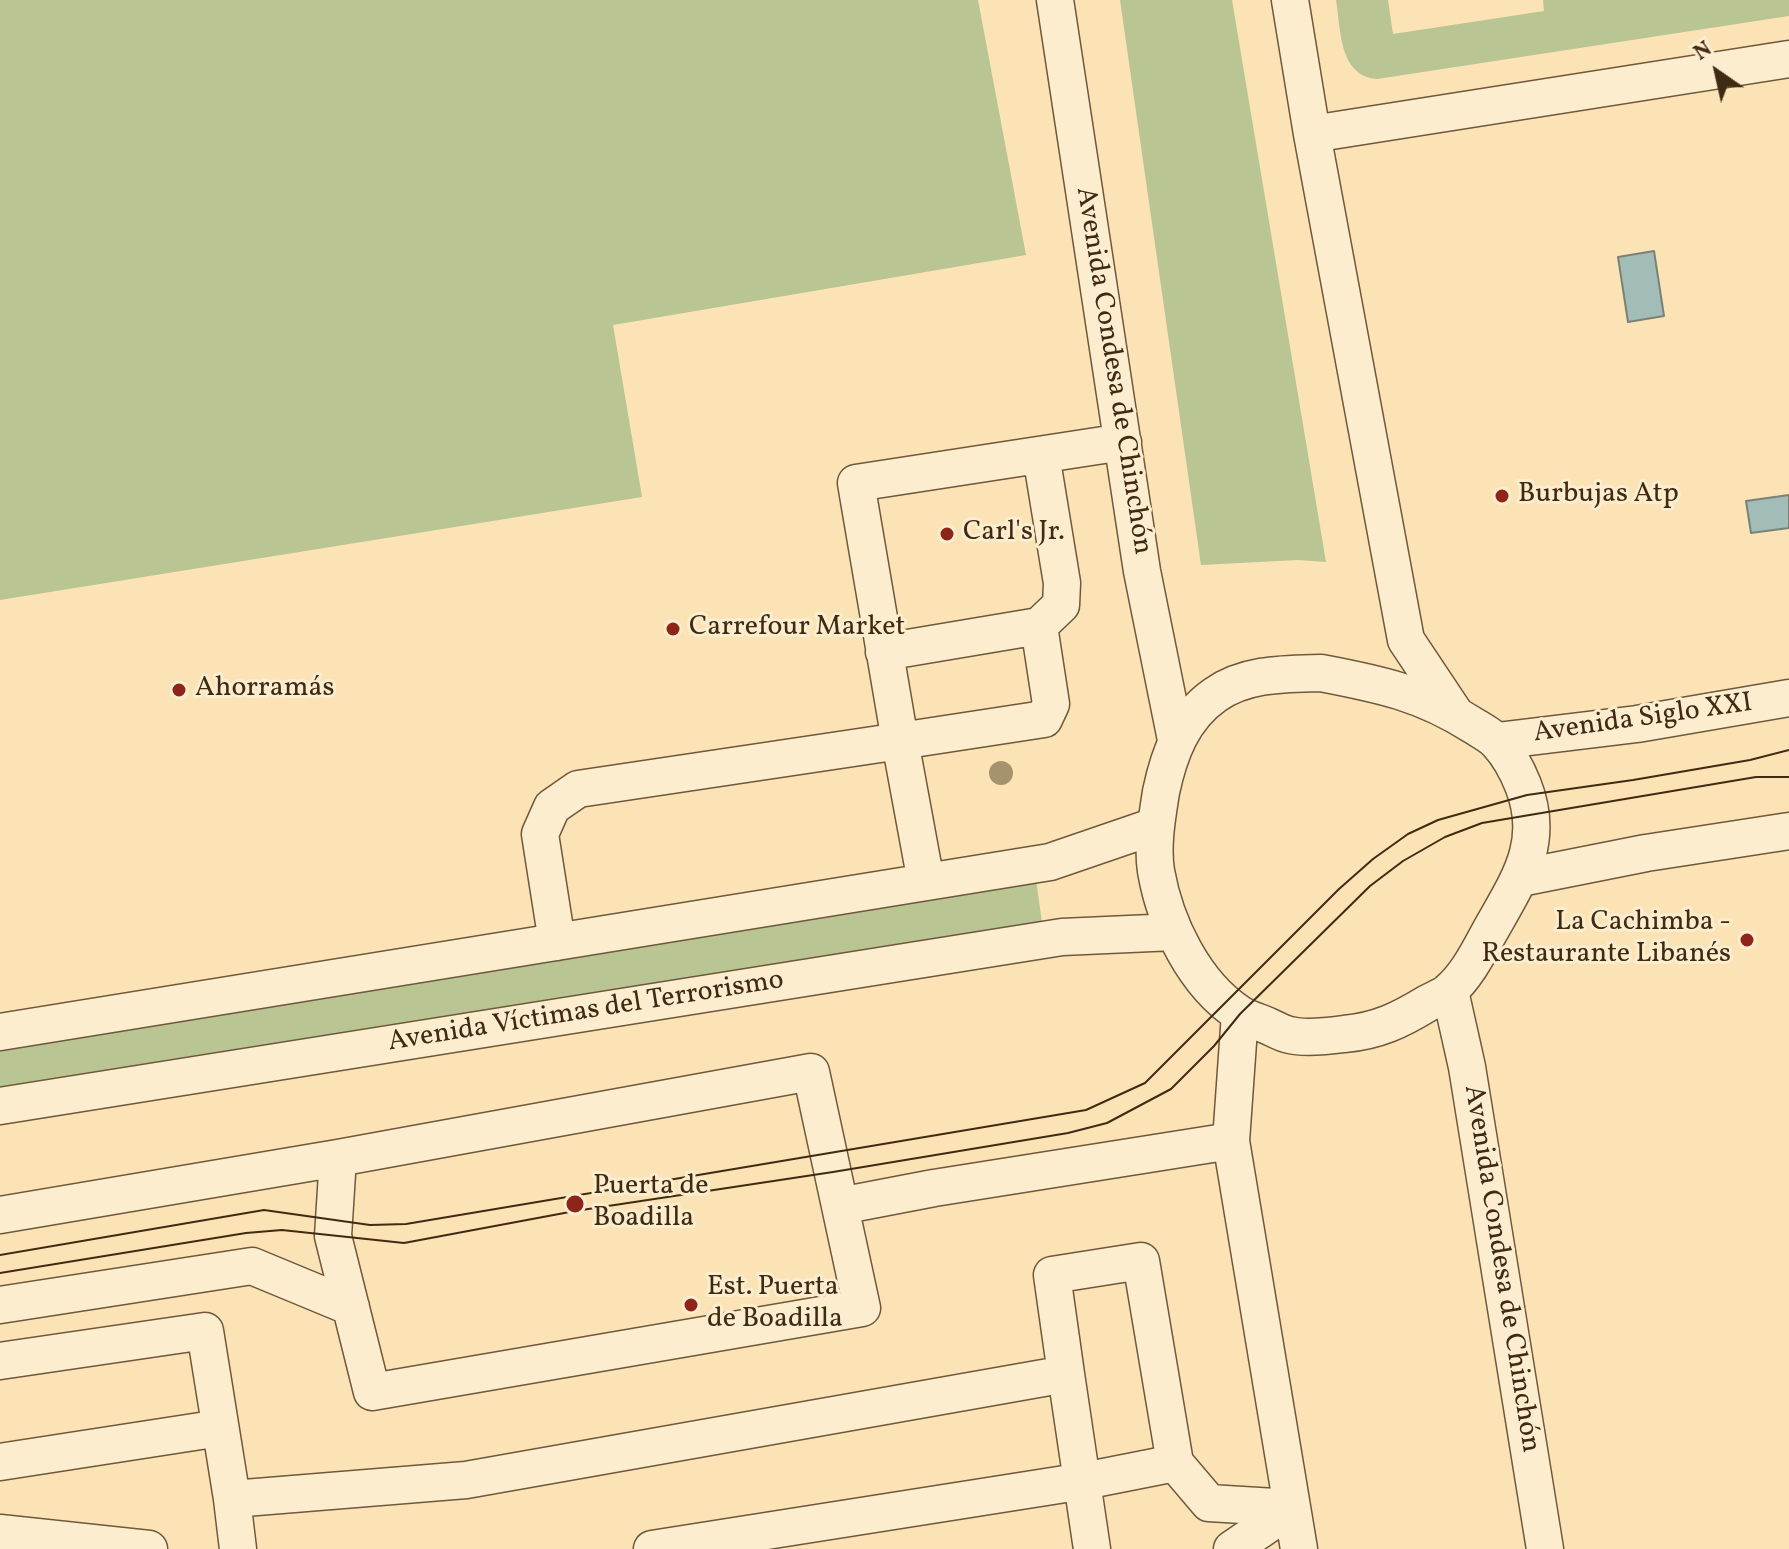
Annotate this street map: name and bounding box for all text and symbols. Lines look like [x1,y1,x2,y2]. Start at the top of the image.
north arrow [1677,32,1757,112]
text: N [1688,34,1719,69]
street label: Avenida Condesa de Chinchón [1066,185,1158,557]
place label: Burbujas Atp [1518,479,1679,513]
marker: Burbujas Atp [1493,487,1511,505]
place label: Carl's Jr. [963,517,1065,551]
marker: Carl's Jr. [938,525,956,543]
place label: Carrefour Market [689,612,905,646]
marker: Carrefour Market [664,620,682,638]
place label: Ahorramás [195,673,334,707]
marker: Ahorramás [170,681,188,699]
street label: Avenida Siglo XXI [1531,688,1755,752]
place label: La Cachimba - Restaurante Libanés [1481,907,1731,973]
marker: La Cachimba - Restaurante Libanés [1738,931,1756,949]
street label: Avenida Víctimas del Terrorismo [386,965,786,1061]
street label: Avenida Condesa de Chinchón [1454,1083,1546,1455]
place label: Puerta de Boadilla [593,1171,708,1237]
marker: Puerta de Boadilla [564,1193,586,1215]
place label: Est. Puerta de Boadilla [707,1272,843,1338]
marker: Est. Puerta de Boadilla [682,1296,700,1314]

